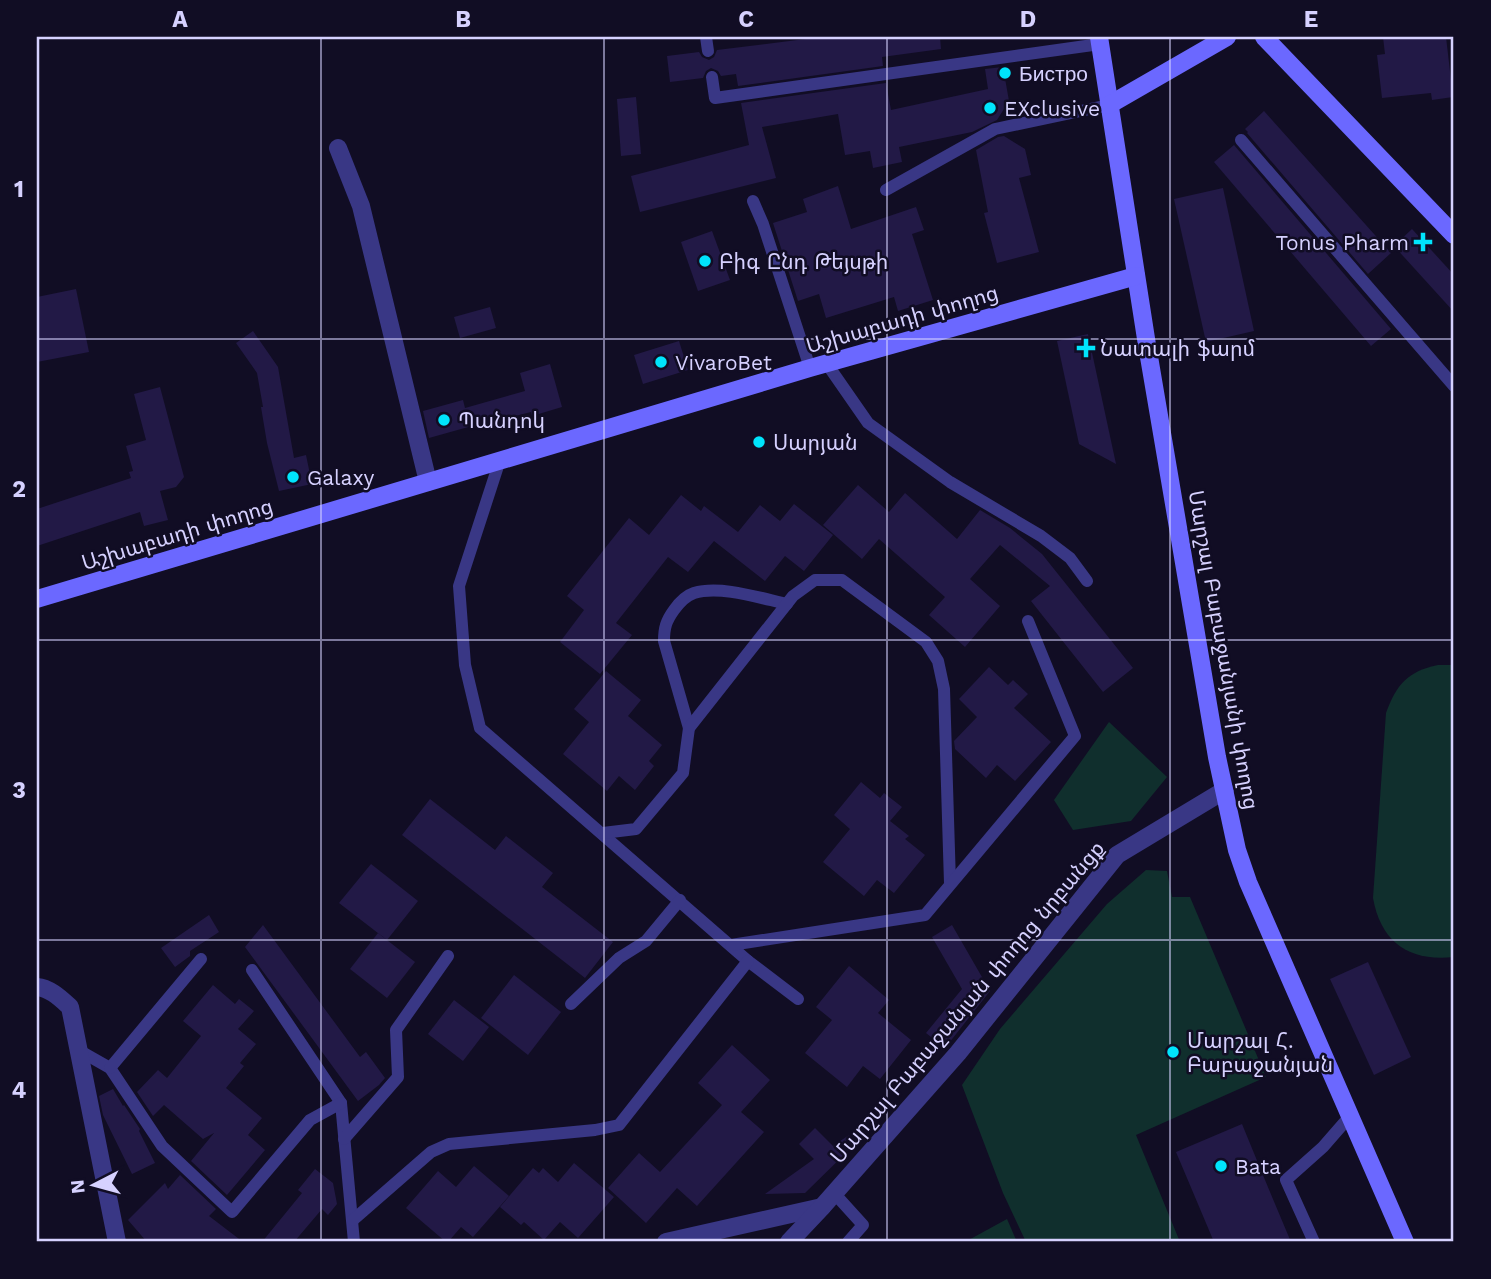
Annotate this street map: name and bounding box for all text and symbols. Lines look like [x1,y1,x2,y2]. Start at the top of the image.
text: A [172,6,188,33]
text: B [455,6,471,33]
text: C [738,6,754,33]
text: D [1020,6,1036,33]
text: E [1304,6,1318,33]
place label: Бистро [1019,61,1088,86]
marker: Бистро [997,65,1013,81]
place label: EXclusive [1004,96,1100,121]
marker: EXclusive [982,100,998,116]
text: 1 [14,176,24,203]
place label: Tonus Pharm [1276,230,1409,255]
marker: Tonus Pharm [1415,234,1431,250]
place label: Բիգ Ընդ Թեյսթի [719,249,888,274]
marker: Բիգ Ընդ Թեյսթի [697,253,713,269]
street label: Աշխաբադի փողոց [803,280,1001,358]
place label: Նատալի ֆարմ [1100,336,1255,361]
marker: Նատալի ֆարմ [1078,340,1094,356]
place label: VivaroBet [675,350,772,375]
marker: VivaroBet [653,354,669,370]
place label: Պանդոկ [458,408,545,433]
marker: Պանդոկ [436,412,452,428]
place label: Սարյան [773,430,858,455]
marker: Սարյան [751,434,767,450]
place label: Galaxy [307,465,375,490]
marker: Galaxy [285,469,301,485]
text: 2 [12,476,26,503]
street label: Մարշալ Բաբաջանյանի փողոց [1184,488,1264,812]
street label: Աշխաբադի փողոց [78,493,276,575]
text: 3 [12,777,26,804]
street label: Մարշալ Բաբաջանյան փողոց նրբանցք [825,836,1109,1168]
place label: Մարշալ Հ. Բաբաջանյան [1187,1028,1333,1077]
marker: Մարշալ Հ. Բաբաջանյան [1165,1044,1181,1060]
text: 4 [12,1077,27,1104]
north arrow [60,1150,130,1220]
place label: Bata [1235,1154,1281,1179]
marker: Bata [1213,1158,1229,1174]
text: N [65,1179,90,1195]

